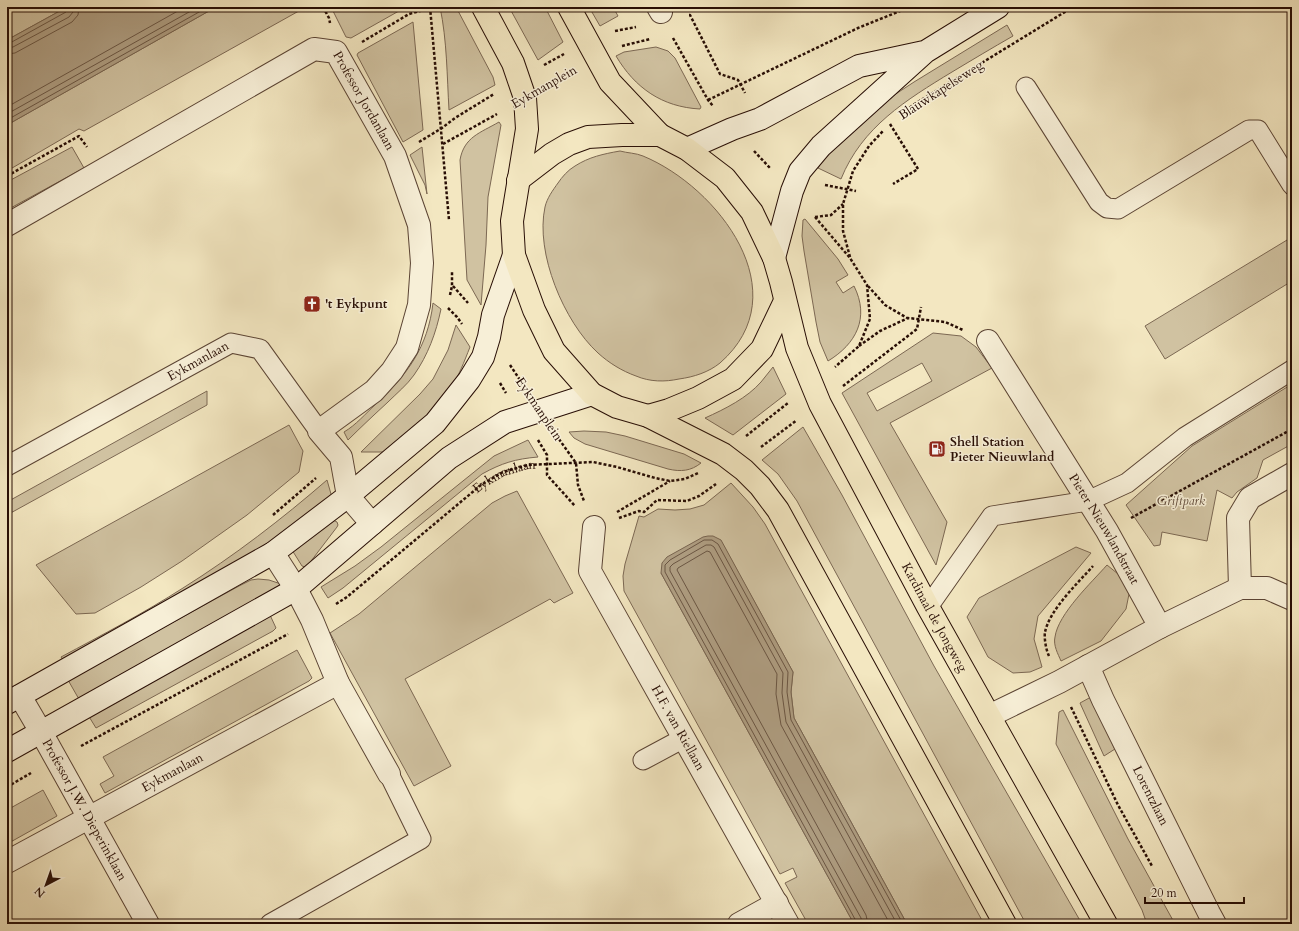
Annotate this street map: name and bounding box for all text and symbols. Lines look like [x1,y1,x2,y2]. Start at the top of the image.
street label: Professor Jordanlaan [328,48,399,154]
street label: Blauwkapelseweg [895,55,988,124]
street label: Eykmanplein [508,61,581,113]
church icon: 't Eykpunt [302,294,322,314]
place label: 't Eykpunt [325,295,388,313]
street label: Eykmanlaan [164,337,233,385]
street label: Eykmanplein [511,374,567,445]
place label: Shell Station Pieter Nieuwland [950,433,1055,466]
fuel station icon: Shell Station Pieter Nieuwland [927,439,947,459]
street label: Eykmanlaan [469,456,537,497]
street label: Pieter Nieuwlandstraat [1064,470,1144,588]
park label: Griftpark [1157,492,1206,510]
street label: Kardinaal de Jongweg [897,560,972,676]
street label: H.F. van Riellaan [647,682,709,774]
street label: Professor J.W. Dieperinklaan [38,736,132,885]
street label: Eykmanlaan [138,748,207,797]
street label: Lorentzlaan [1128,763,1173,829]
north arrow [26,865,66,905]
scale bar [1145,879,1244,905]
text: N [31,883,48,901]
text: 20 m [1151,885,1178,901]

